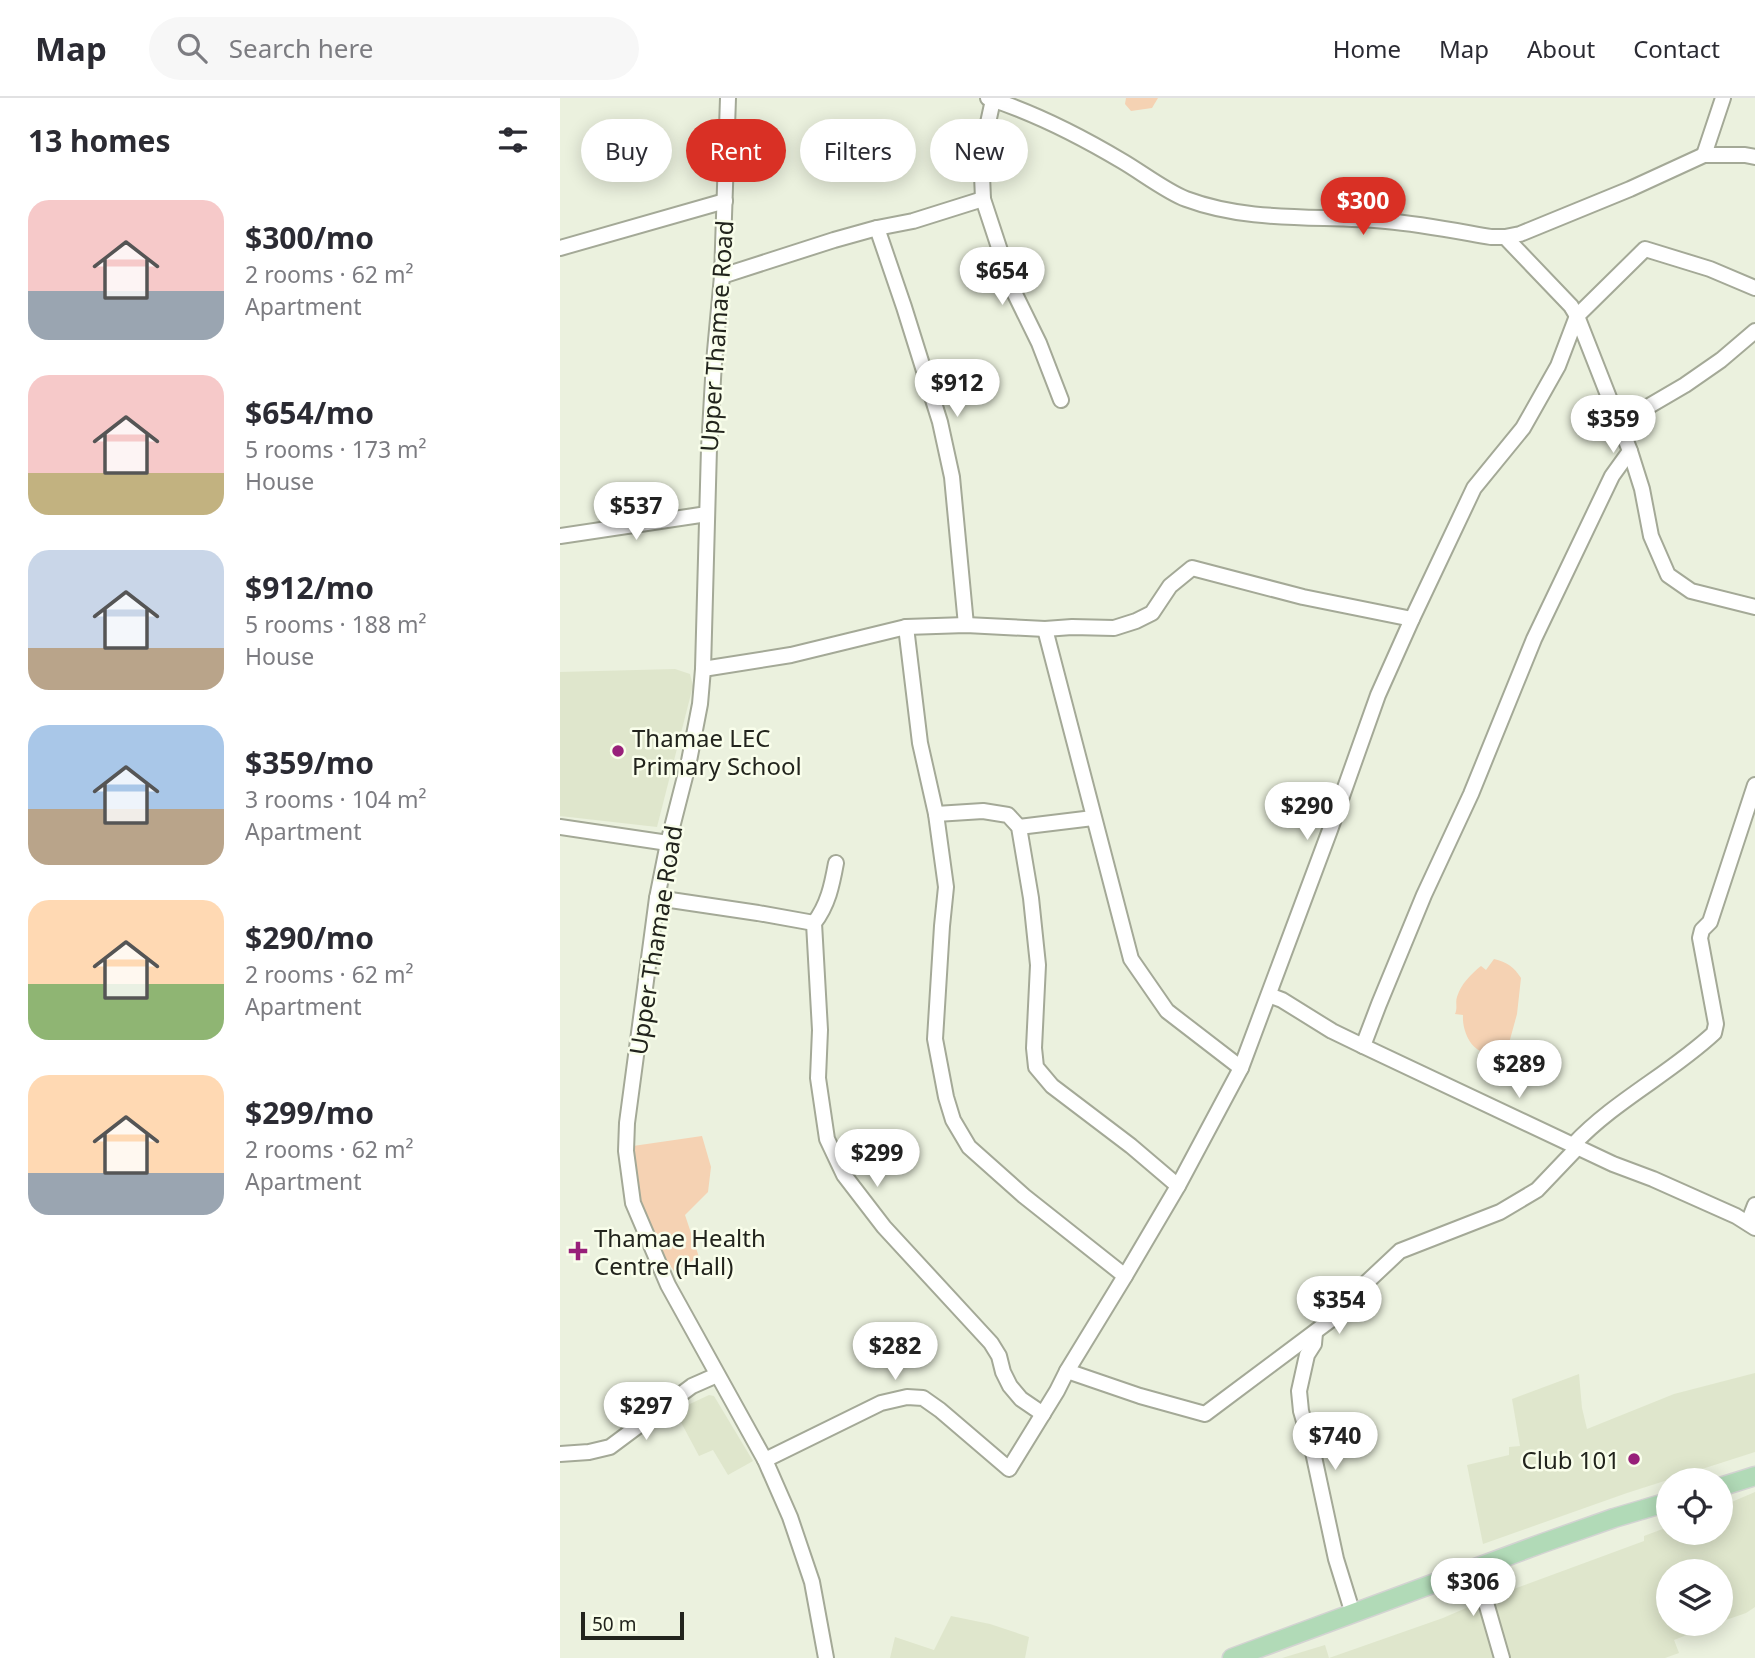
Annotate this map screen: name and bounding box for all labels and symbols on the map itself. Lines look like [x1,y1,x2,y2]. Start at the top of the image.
pin: $300 [1322,178,1404,237]
street label: Upper Thamae Road [691,219,741,453]
pin: $654 [961,248,1043,307]
pin: $912 [916,360,998,419]
pin: $359 [1572,396,1654,455]
pin: $537 [595,482,677,542]
place label: Thamae LEC Primary School [632,721,802,782]
marker: Thamae LEC Primary School [610,743,626,759]
pin: $290 [1266,782,1348,842]
street label: Upper Thamae Road [621,823,689,1057]
pin: $289 [1478,1040,1560,1100]
pin: $299 [836,1130,918,1189]
place label: Thamae Health Centre (Hall) [594,1221,766,1282]
marker: Thamae Health Centre (Hall) [568,1241,588,1261]
pin: $354 [1298,1276,1380,1336]
pin: $282 [854,1322,936,1382]
pin: $297 [605,1382,687,1442]
pin: $740 [1294,1412,1376,1472]
place label: Club 101 [1522,1443,1620,1476]
marker: Club 101 [1626,1451,1642,1467]
pin: $306 [1432,1558,1514,1618]
scale bar [581,1609,684,1641]

